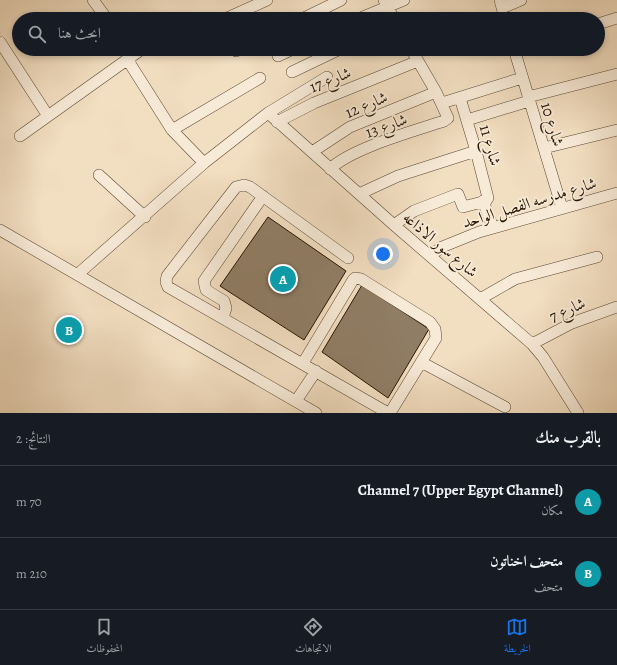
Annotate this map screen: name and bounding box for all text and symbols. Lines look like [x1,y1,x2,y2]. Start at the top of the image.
search box [12,12,605,56]
icon: search [26,23,48,45]
text: ابحث هنا [58,23,101,43]
street label: شارع 17 [306,62,355,100]
street label: شارع 12 [342,86,392,125]
street label: شارع 10 [533,100,569,150]
street label: شارع 13 [362,108,411,146]
street label: شارع 11 [472,122,506,169]
street label: شارع مدرسه الفصل الواحد [459,172,600,236]
street label: شارع سور الاذاعه [397,207,483,284]
your location [373,244,393,264]
pin: A [270,264,296,294]
street label: شارع 7 [546,292,590,329]
pin: B [56,315,82,345]
text: بالقرب منك [535,426,601,449]
text: النتائج: 2 [16,430,51,447]
text: Channel 7 (Upper Egypt Channel) [358,480,563,500]
text: 70 m [16,493,42,510]
text: A [584,493,592,510]
text: مكان [541,502,563,519]
text: متحف اخناتون [490,551,563,571]
text: 210 m [16,565,47,582]
text: B [584,565,592,582]
text: متحف [534,578,563,595]
tab: المحفوظات [86,616,122,659]
tab: الاتجاهات [295,616,332,659]
tab: الخريطة [504,616,531,659]

